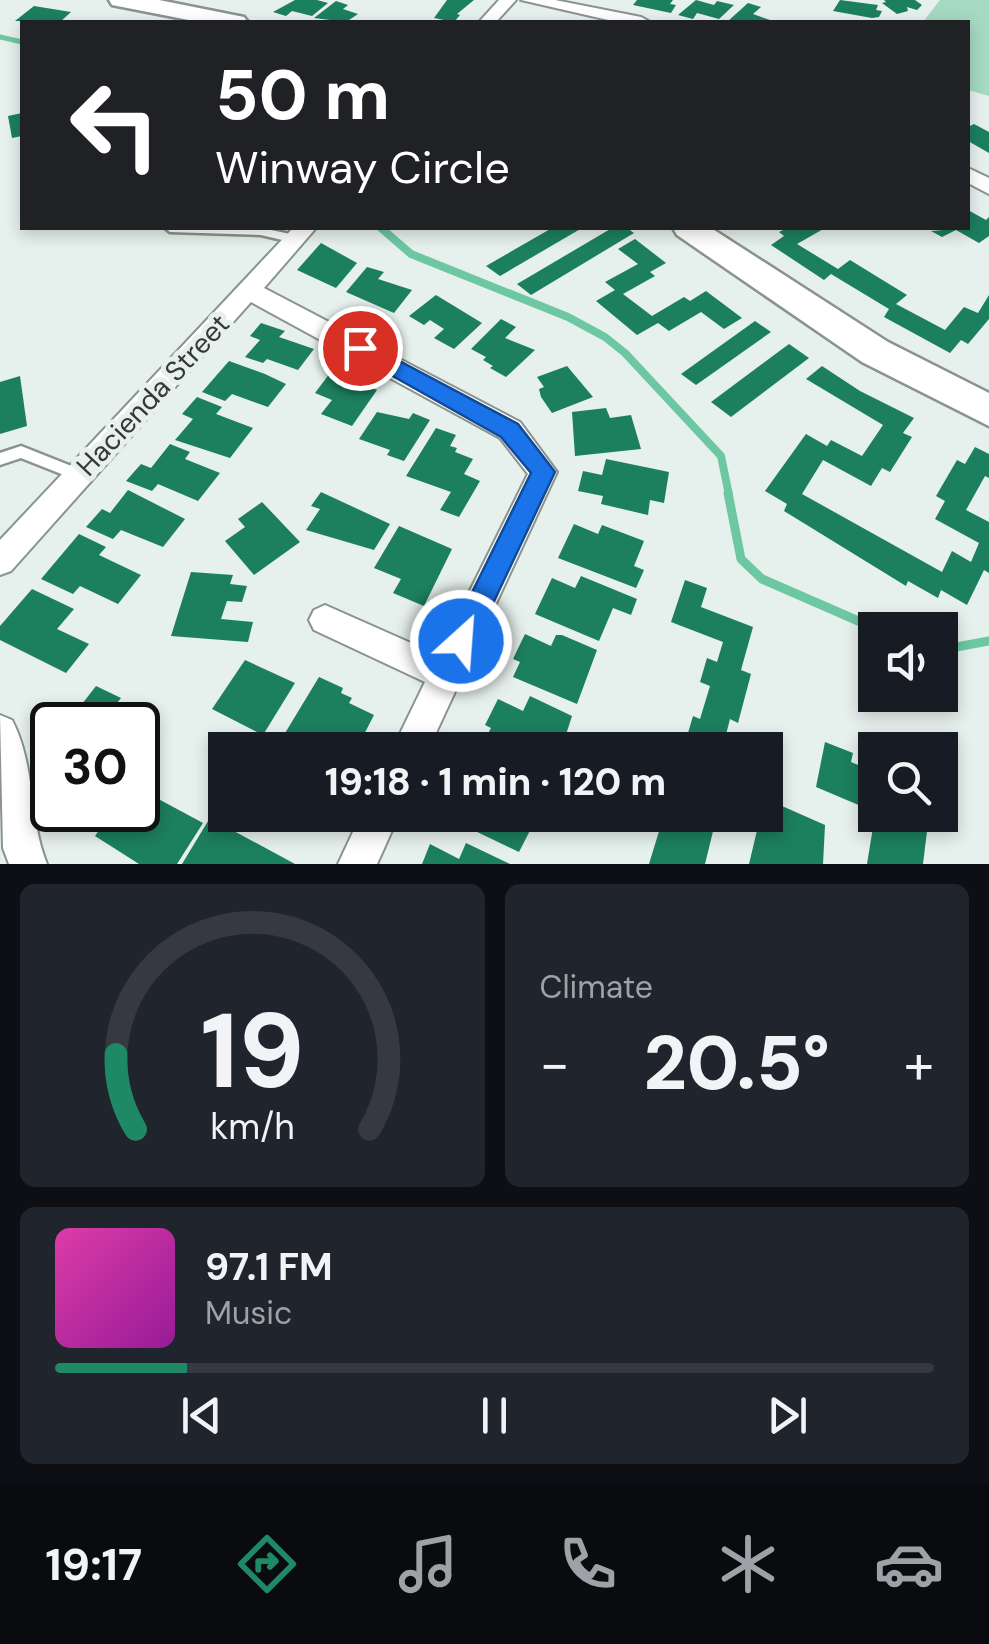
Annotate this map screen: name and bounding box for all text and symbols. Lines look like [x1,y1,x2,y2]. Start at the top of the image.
text: 50 m [215,50,390,141]
icon: left [50,60,180,190]
text: Winway Circle [215,138,510,197]
street label: Hacienda Street [68,306,238,484]
pin [318,306,403,391]
icon: arrive [333,321,388,376]
position arrow [409,589,513,693]
map controls [858,612,958,832]
button: sound [858,612,958,712]
speed limit sign: 30 [30,702,160,832]
button: search [858,732,958,832]
text: 19:18 · 1 min · 120 m [325,757,666,807]
text: Climate [540,966,653,1008]
text: 19 [200,984,304,1119]
text: 20.5° [644,1015,830,1112]
text: − [540,1028,570,1100]
text: + [904,1028,934,1100]
text: km/h [210,1104,294,1150]
text: 97.1 FM [205,1242,333,1292]
text: Music [205,1292,292,1334]
icon: previous [174,1388,229,1443]
icon: pause [467,1388,522,1443]
icon: next [760,1388,815,1443]
icon: directions [232,1529,302,1599]
icon: music [393,1529,463,1599]
icon: phone [553,1529,623,1599]
icon: climate [713,1529,783,1599]
icon: car [874,1529,944,1599]
text: 19:17 [45,1535,142,1594]

